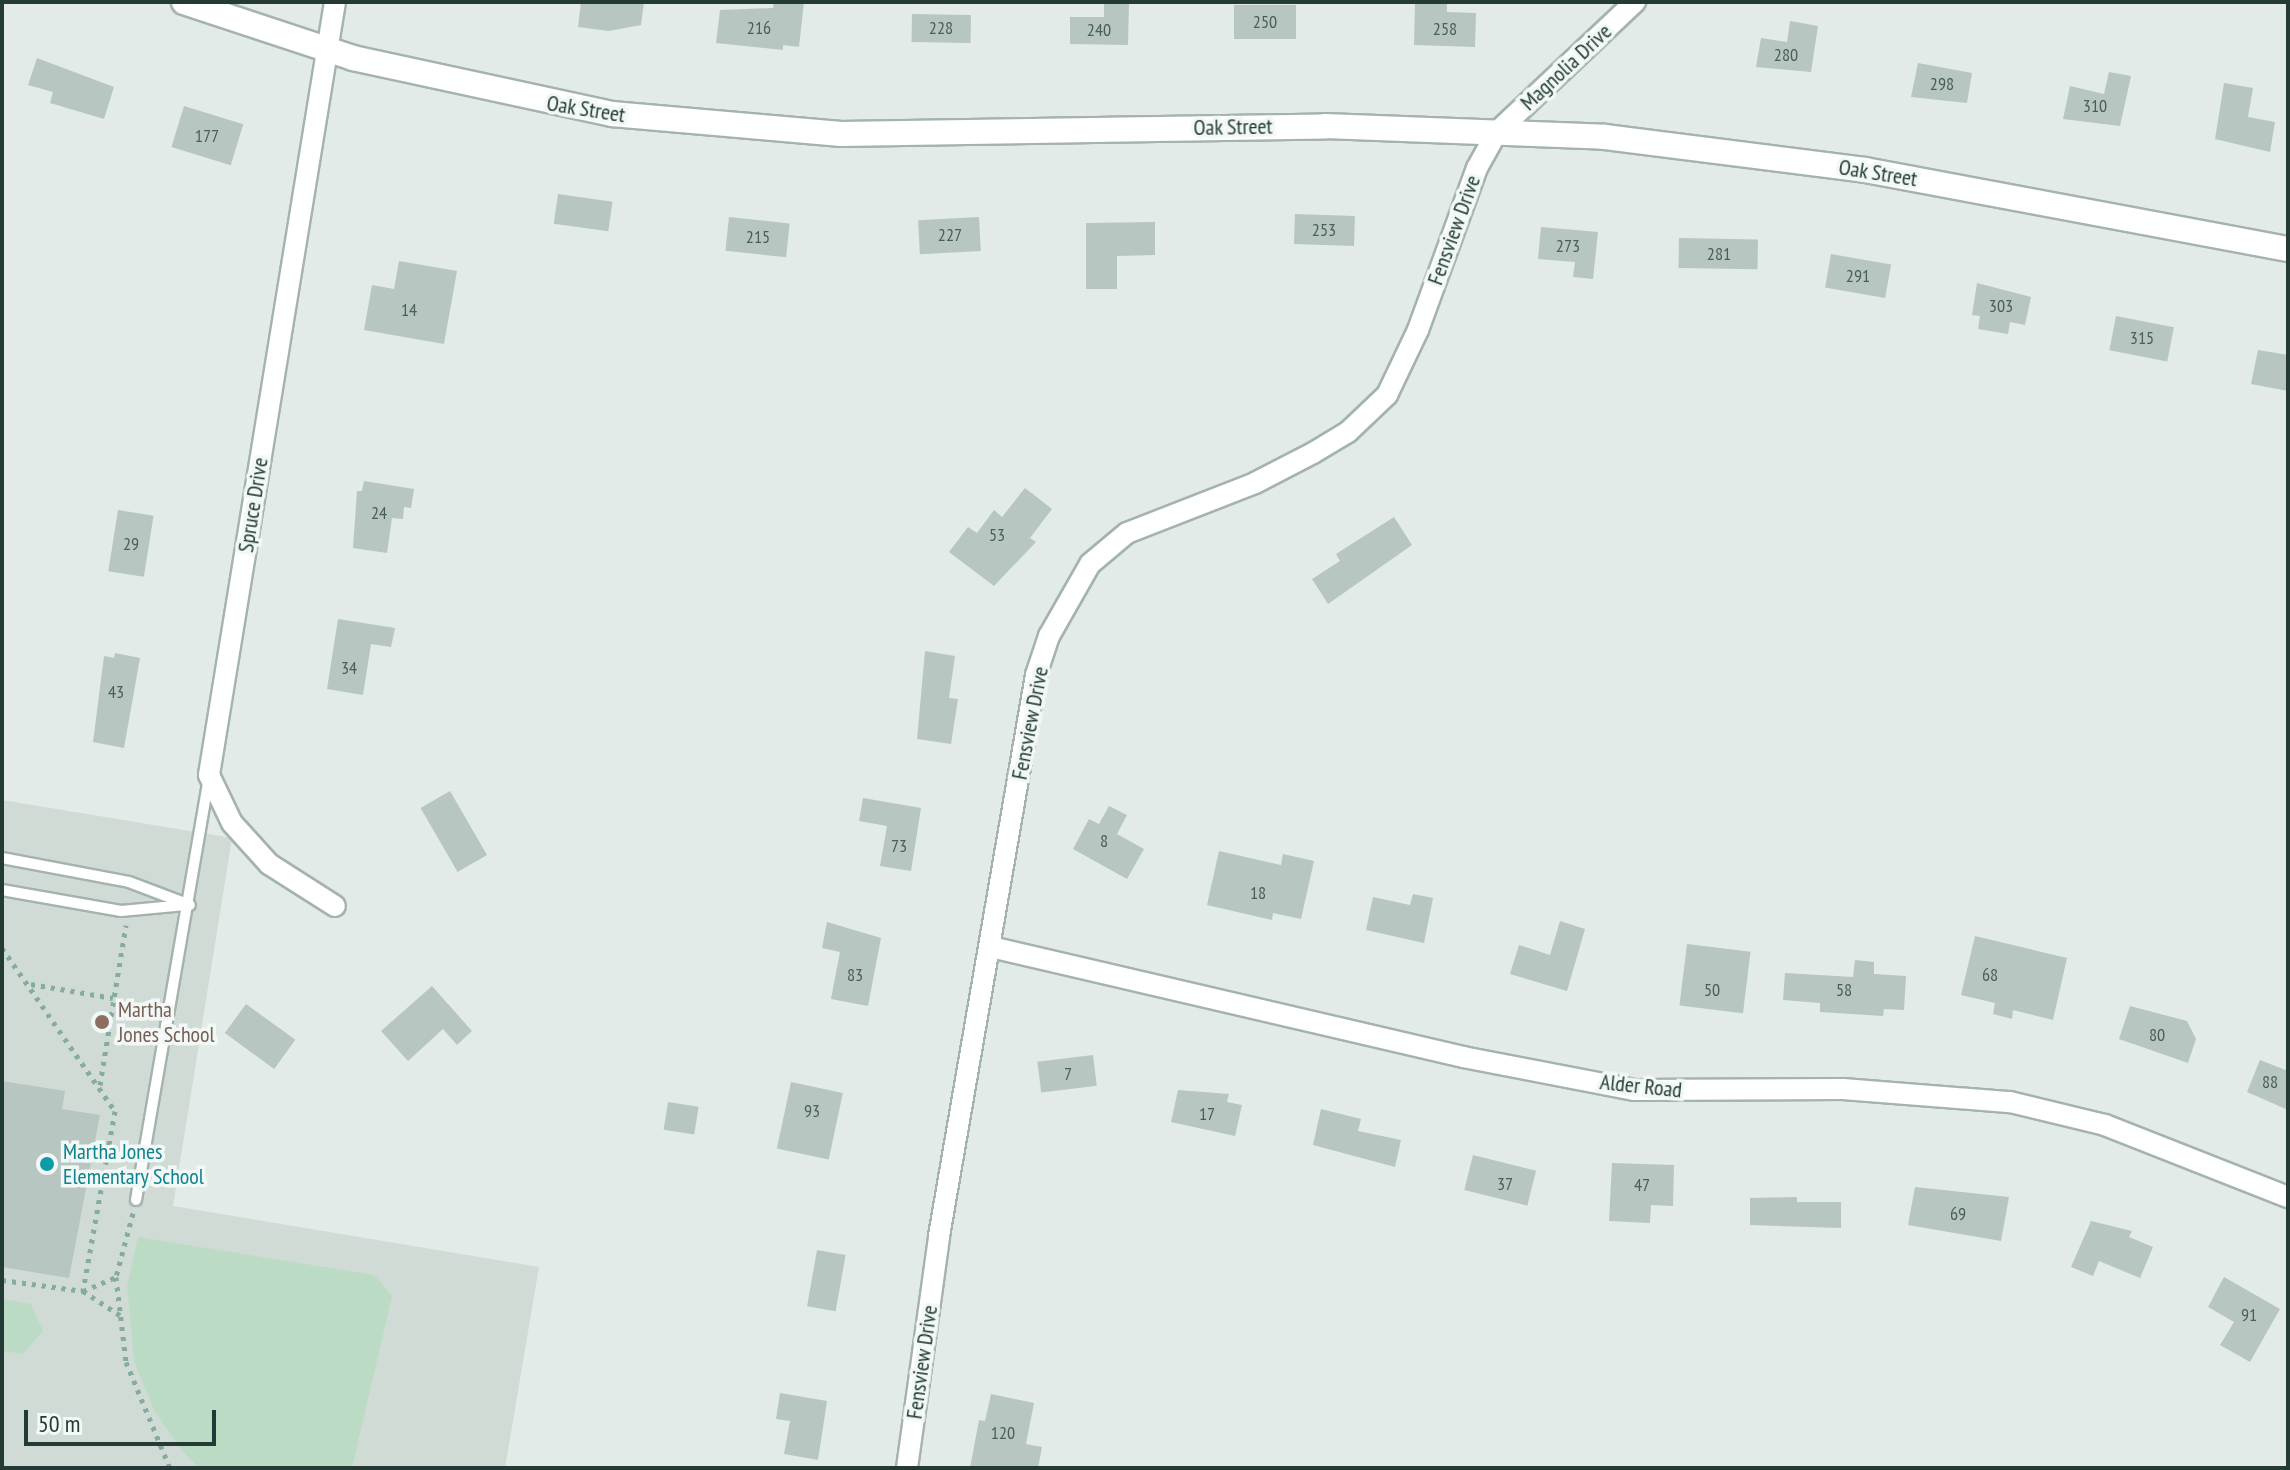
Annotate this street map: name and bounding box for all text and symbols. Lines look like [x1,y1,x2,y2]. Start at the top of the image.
house number: 250 [1253,11,1277,33]
house number: 216 [747,17,771,39]
house number: 228 [929,17,953,39]
house number: 258 [1433,18,1457,40]
street label: Magnolia Drive [1515,18,1617,116]
house number: 240 [1087,19,1111,41]
house number: 280 [1774,44,1798,66]
house number: 298 [1930,73,1954,95]
street label: Oak Street [545,90,627,128]
house number: 310 [2083,95,2107,117]
street label: Oak Street [1193,113,1273,141]
house number: 177 [195,125,219,147]
street label: Oak Street [1837,154,1919,192]
street label: Fensview Drive [1422,171,1486,289]
house number: 253 [1312,219,1336,241]
house number: 227 [938,224,962,246]
house number: 215 [746,226,770,248]
house number: 273 [1556,235,1580,257]
house number: 281 [1707,243,1731,265]
house number: 291 [1846,265,1870,287]
house number: 303 [1989,295,2013,317]
house number: 14 [401,299,417,321]
house number: 315 [2130,327,2154,349]
street label: Spruce Drive [232,456,274,554]
house number: 24 [371,502,387,524]
house number: 53 [989,524,1005,546]
house number: 29 [123,533,139,555]
house number: 34 [341,657,357,679]
street label: Fensview Drive [1006,664,1054,782]
house number: 43 [108,681,124,703]
house number: 8 [1100,830,1108,852]
house number: 73 [891,835,907,857]
house number: 18 [1250,882,1266,904]
house number: 83 [847,964,863,986]
house number: 68 [1982,964,1998,986]
house number: 50 [1704,979,1720,1001]
house number: 58 [1836,979,1852,1001]
place label: Martha Jones School [118,996,215,1048]
marker: Martha Jones School [93,1013,111,1031]
house number: 80 [2149,1024,2165,1046]
house number: 7 [1064,1063,1072,1085]
street label: Alder Road [1599,1069,1683,1103]
house number: 88 [2262,1071,2278,1093]
house number: 93 [804,1100,820,1122]
house number: 17 [1199,1103,1215,1125]
place label: Martha Jones Elementary School [63,1138,205,1190]
marker: Martha Jones Elementary School [38,1155,56,1173]
house number: 37 [1497,1173,1513,1195]
house number: 47 [1634,1174,1650,1196]
house number: 69 [1950,1203,1966,1225]
street label: Fensview Drive [901,1303,943,1421]
house number: 91 [2241,1304,2257,1326]
scale bar [28,1394,220,1444]
text: 50 m [38,1408,80,1439]
house number: 120 [991,1422,1015,1444]

